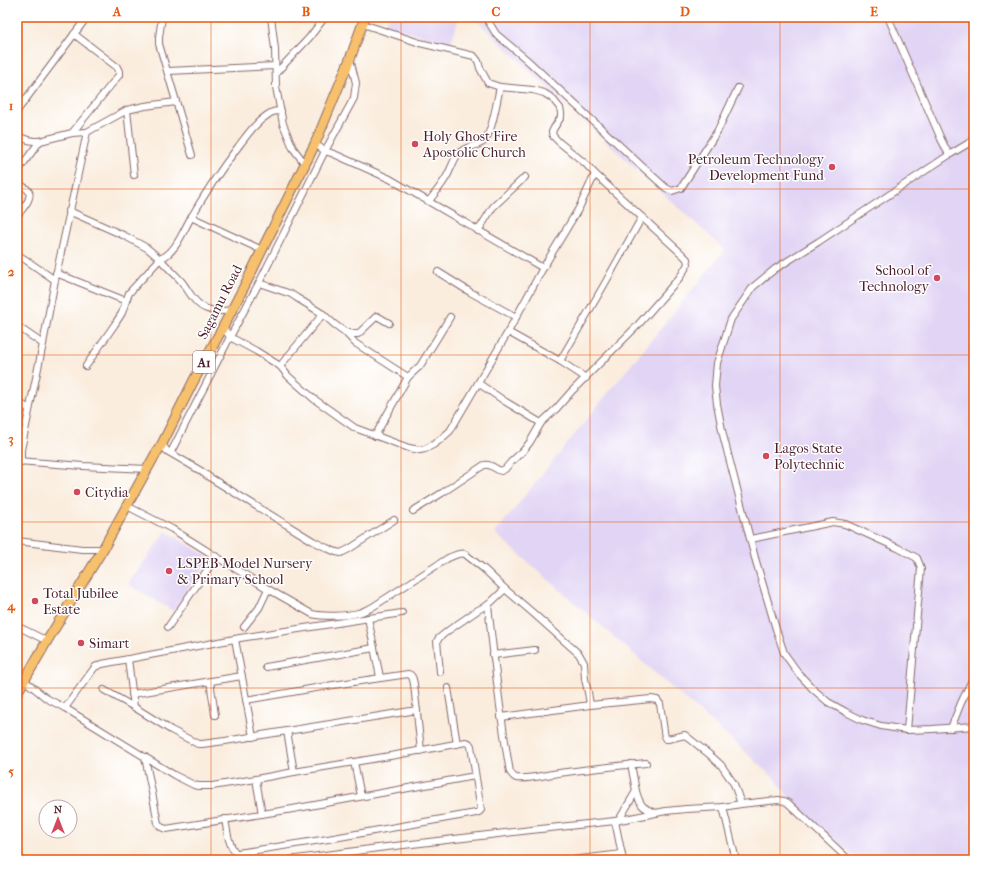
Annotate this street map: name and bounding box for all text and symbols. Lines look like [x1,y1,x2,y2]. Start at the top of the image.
text: A [112,4,122,19]
text: B [302,4,311,19]
text: C [492,4,501,19]
text: D [680,4,690,19]
text: E [870,4,878,19]
text: 1 [9,98,14,113]
place label: Holy Ghost Fire Apostolic Church [422,128,526,161]
marker: Holy Ghost Fire Apostolic Church [410,139,420,149]
place label: Petroleum Technology Development Fund [688,151,825,184]
marker: Petroleum Technology Development Fund [827,162,837,172]
street label: Sagamu Road [194,262,246,342]
place label: School of Technology [859,262,932,295]
text: 2 [8,264,15,279]
marker: School of Technology [932,273,942,283]
road number: A1 [193,351,215,373]
text: 3 [8,431,14,447]
place label: Lagos State Polytechnic [774,440,844,473]
marker: Lagos State Polytechnic [761,451,771,461]
place label: Citydia [85,484,129,501]
marker: Citydia [72,487,82,497]
place label: LSPEB Model Nursery & Primary School [177,555,313,588]
marker: LSPEB Model Nursery & Primary School [164,566,174,576]
place label: Total Jubilee Estate [43,585,118,618]
marker: Total Jubilee Estate [30,596,40,606]
text: 4 [6,598,16,614]
place label: Simart [89,635,129,652]
marker: Simart [76,638,86,648]
text: 5 [8,764,14,779]
north arrow [38,799,78,839]
text: N [54,803,63,816]

